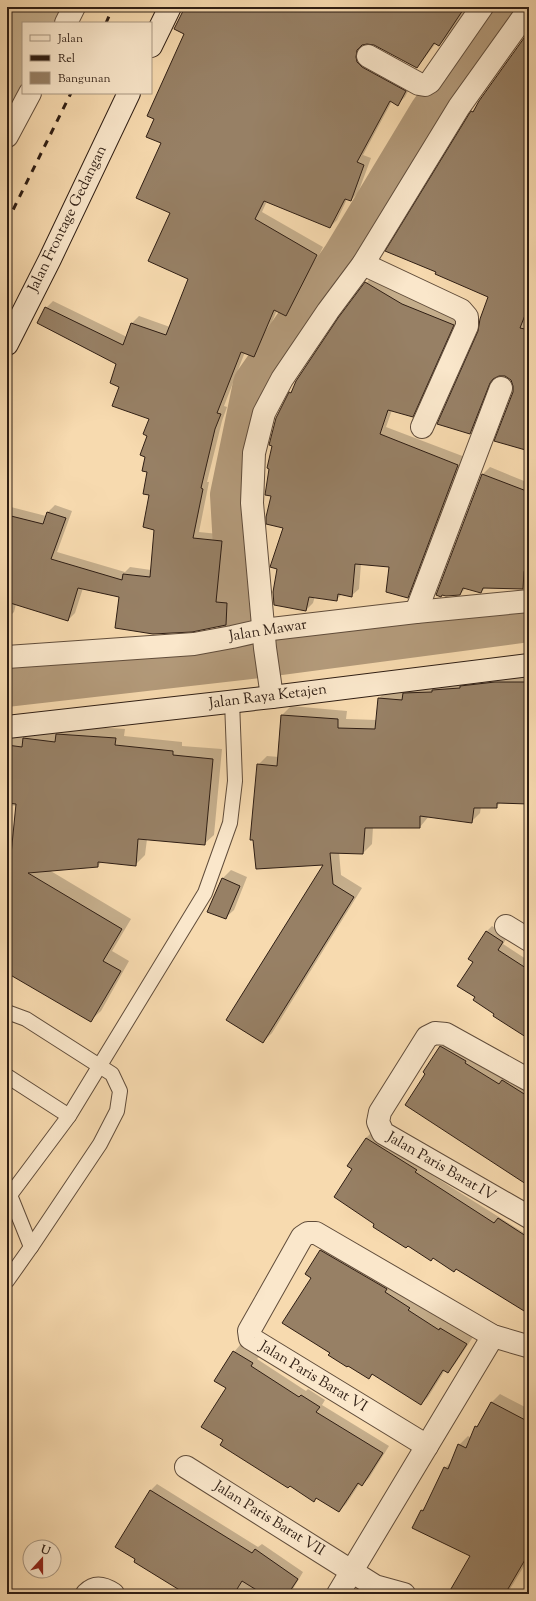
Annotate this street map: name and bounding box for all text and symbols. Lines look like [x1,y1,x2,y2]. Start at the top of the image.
legend [22,22,152,94]
text: Jalan [57,30,83,48]
text: Rel [58,50,76,68]
text: Bangunan [58,70,111,88]
street label: Jalan Frontage Gedangan [23,142,113,297]
street label: Jalan Mawar [227,614,309,648]
street label: Jalan Raya Ketajen [207,679,328,715]
street label: Jalan Paris Barat IV [382,1127,499,1207]
street label: Jalan Paris Barat VI [254,1336,371,1418]
street label: Jalan Paris Barat VII [209,1476,329,1562]
north arrow [22,1539,62,1579]
text: U [37,1541,52,1560]

